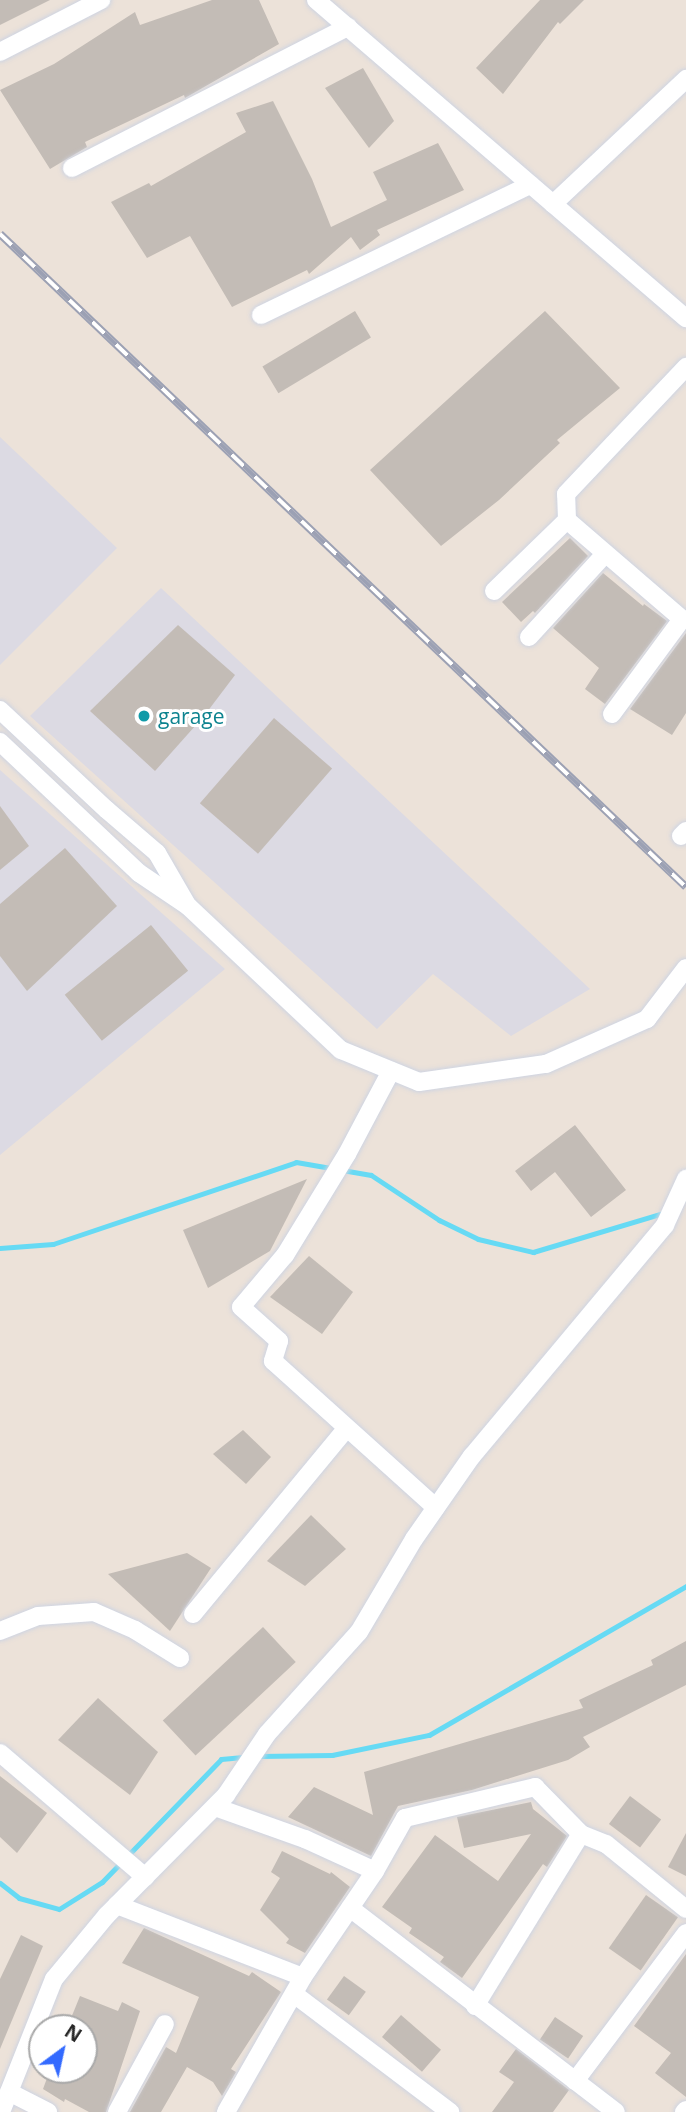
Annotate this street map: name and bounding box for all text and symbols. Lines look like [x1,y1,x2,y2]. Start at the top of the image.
place label: garage [158,703,225,729]
marker: garage [136,708,152,724]
north arrow [28,2014,98,2084]
text: N [60,2018,87,2048]

